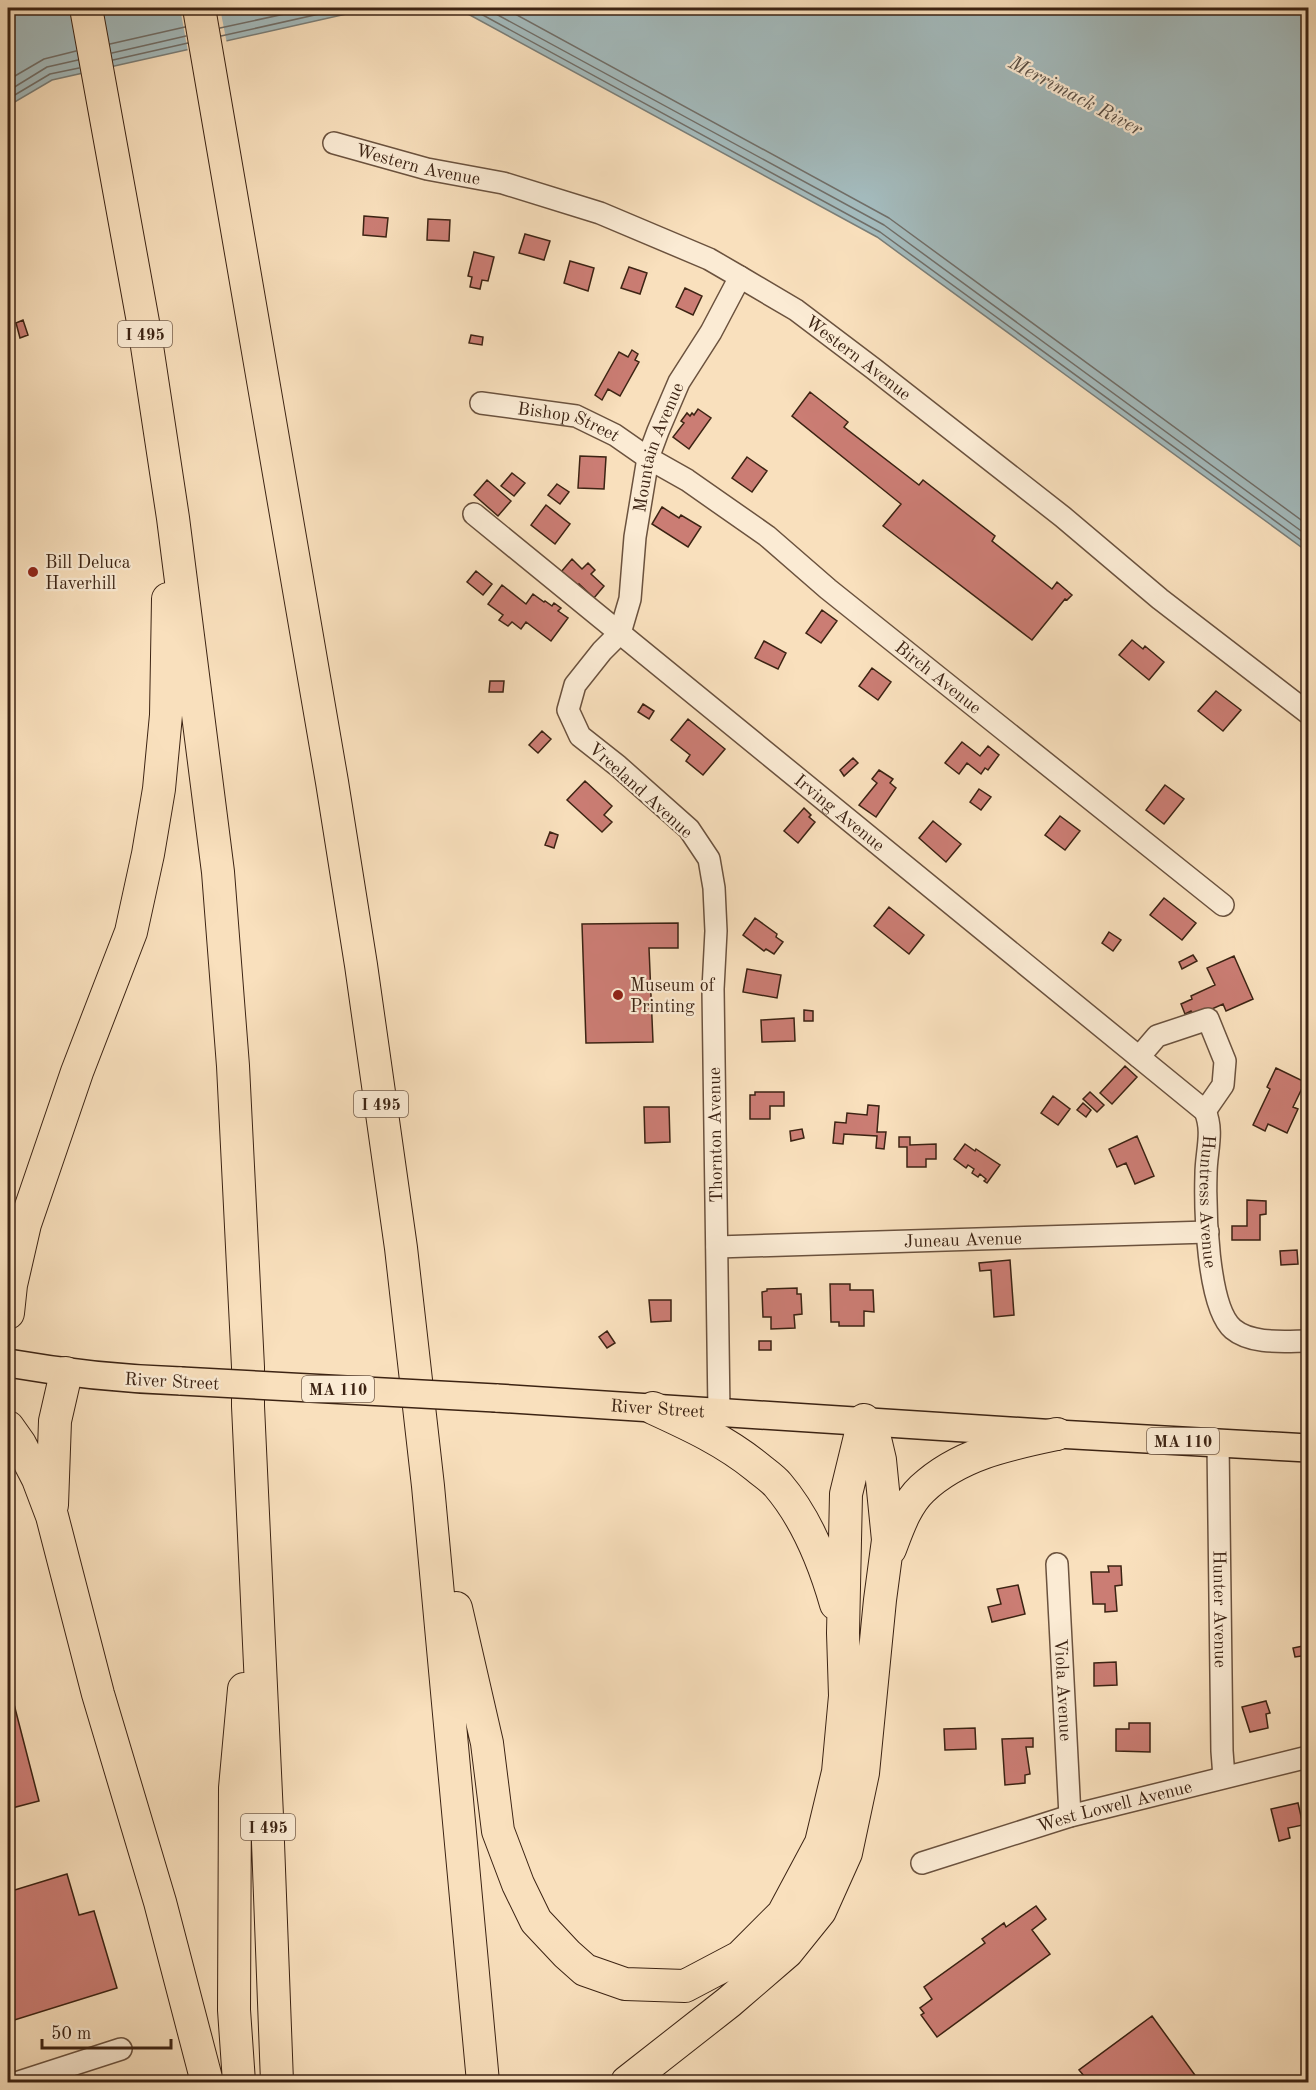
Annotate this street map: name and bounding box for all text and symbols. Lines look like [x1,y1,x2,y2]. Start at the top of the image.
water label: Merrimack River [1004,53,1145,141]
street label: Western Avenue [354,142,482,189]
street label: Western Avenue [802,312,914,404]
road number: I 495 [118,321,172,347]
street label: Mountain Avenue [631,380,688,514]
street label: Bishop Street [516,400,623,445]
place label: Bill Deluca Haverhill [45,554,131,593]
marker: Bill Deluca Haverhill [26,565,40,579]
street label: Birch Avenue [891,638,984,718]
street label: Vreeland Avenue [585,740,696,842]
street label: Irving Avenue [790,771,887,855]
place label: Museum of Printing [630,977,716,1016]
marker: Museum of Printing [611,988,625,1002]
street label: Thornton Avenue [706,1067,726,1203]
road number: I 495 [354,1091,408,1117]
street label: Huntress Avenue [1196,1134,1219,1269]
street label: Juneau Avenue [904,1230,1022,1251]
street label: River Street [124,1371,220,1393]
road number: MA 110 [302,1376,374,1402]
street label: River Street [610,1397,706,1421]
road number: MA 110 [1147,1428,1219,1454]
street label: Hunter Avenue [1209,1550,1229,1668]
street label: Viola Avenue [1051,1638,1074,1742]
street label: West Lowell Avenue [1035,1778,1194,1836]
road number: I 495 [241,1814,295,1840]
scale bar [42,2012,171,2050]
text: 50 m [51,2025,91,2043]

